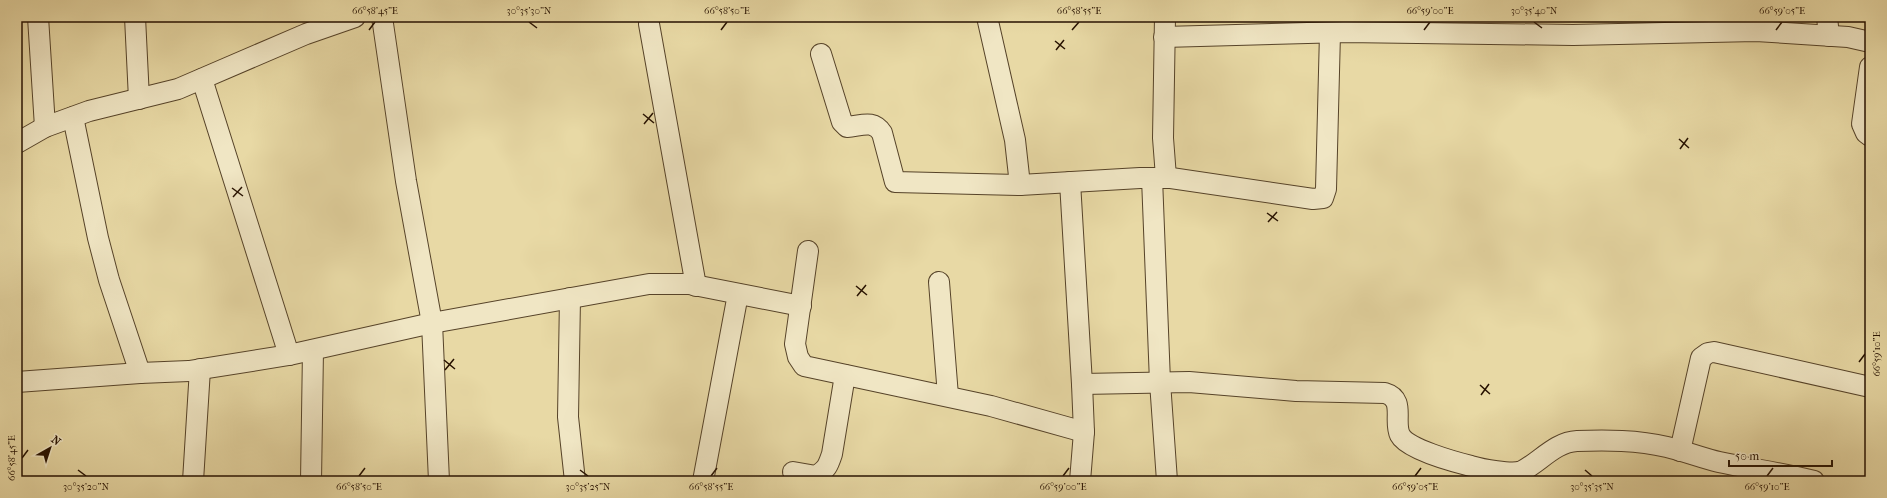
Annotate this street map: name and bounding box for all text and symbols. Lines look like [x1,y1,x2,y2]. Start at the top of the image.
text: 66°58'45"E [352,5,398,17]
text: 30°35'30"N [507,5,552,17]
text: 66°58'50"E [704,5,750,17]
text: 66°58'55"E [1057,5,1101,17]
text: 66°59'00"E [1406,5,1454,17]
text: 30°35'40"N [1511,5,1558,17]
text: 66°59'05"E [1759,5,1805,17]
text: 66°59'10"E [1871,331,1883,377]
north arrow [30,428,70,468]
text: N [49,433,64,449]
text: 66°58'45"E [6,435,18,481]
scale bar [1729,442,1832,468]
text: 50 m [1735,449,1759,463]
text: 30°35'20"N [63,481,109,493]
text: 66°58'50"E [336,481,382,493]
text: 30°35'25"N [566,481,611,493]
text: 66°58'55"E [689,481,733,493]
text: 66°59'00"E [1039,481,1087,493]
text: 66°59'05"E [1392,481,1438,493]
text: 30°35'35"N [1570,481,1614,493]
text: 66°59'10"E [1744,481,1790,493]

